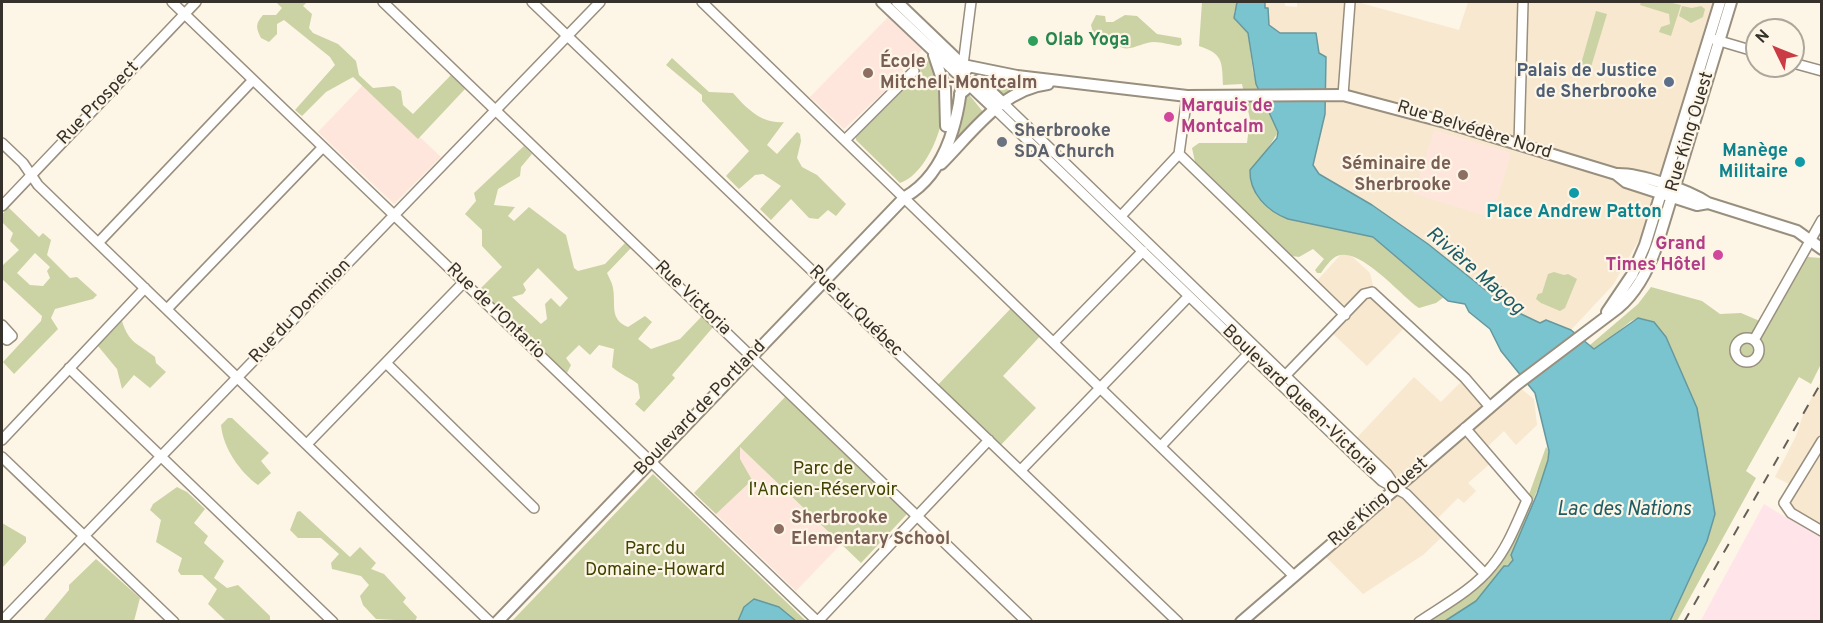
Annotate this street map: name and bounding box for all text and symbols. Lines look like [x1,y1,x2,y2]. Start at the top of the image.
north arrow [1745,18,1805,78]
text: N [1752,26,1775,48]
place label: Olab Yoga [1045,30,1130,52]
marker: Olab Yoga [1026,34,1040,48]
place label: École Mitchell-Montcalm [880,52,1038,94]
street label: Rue Prospect [54,58,144,150]
place label: Palais de Justice de Sherbrooke [1516,61,1657,104]
marker: École Mitchell-Montcalm [861,66,875,80]
street label: Rue King Ouest [1662,69,1720,195]
marker: Palais de Justice de Sherbrooke [1662,75,1676,89]
place label: Marquis de Montcalm [1181,96,1273,138]
street label: Rue Belvédère Nord [1394,97,1554,165]
marker: Marquis de Montcalm [1162,110,1176,124]
place label: Sherbrooke SDA Church [1014,121,1115,164]
marker: Sherbrooke SDA Church [995,135,1009,149]
place label: Manège Militaire [1719,141,1788,184]
place label: Séminaire de Sherbrooke [1342,154,1451,196]
marker: Manège Militaire [1793,155,1807,169]
marker: Séminaire de Sherbrooke [1456,168,1470,182]
marker: Place Andrew Patton [1567,186,1581,200]
place label: Place Andrew Patton [1486,202,1662,224]
water label: Rivière Magog [1420,223,1528,321]
place label: Grand Times Hôtel [1606,234,1706,276]
marker: Grand Times Hôtel [1711,248,1725,262]
street label: Rue du Dominion [246,255,356,369]
street label: Rue Victoria [649,257,735,341]
street label: Rue de l'Ontario [441,259,549,365]
street label: Rue du Québec [803,262,907,362]
street label: Boulevard Queen-Victoria [1217,321,1381,481]
street label: Boulevard de Portland [631,337,771,481]
street label: Rue King Ouest [1325,454,1433,552]
park label: Parc de l'Ancien-Réservoir [749,459,897,502]
water label: Lac des Nations [1557,499,1691,523]
place label: Sherbrooke Elementary School [791,508,950,550]
marker: Sherbrooke Elementary School [772,522,786,536]
park label: Parc du Domaine-Howard [585,539,725,582]

